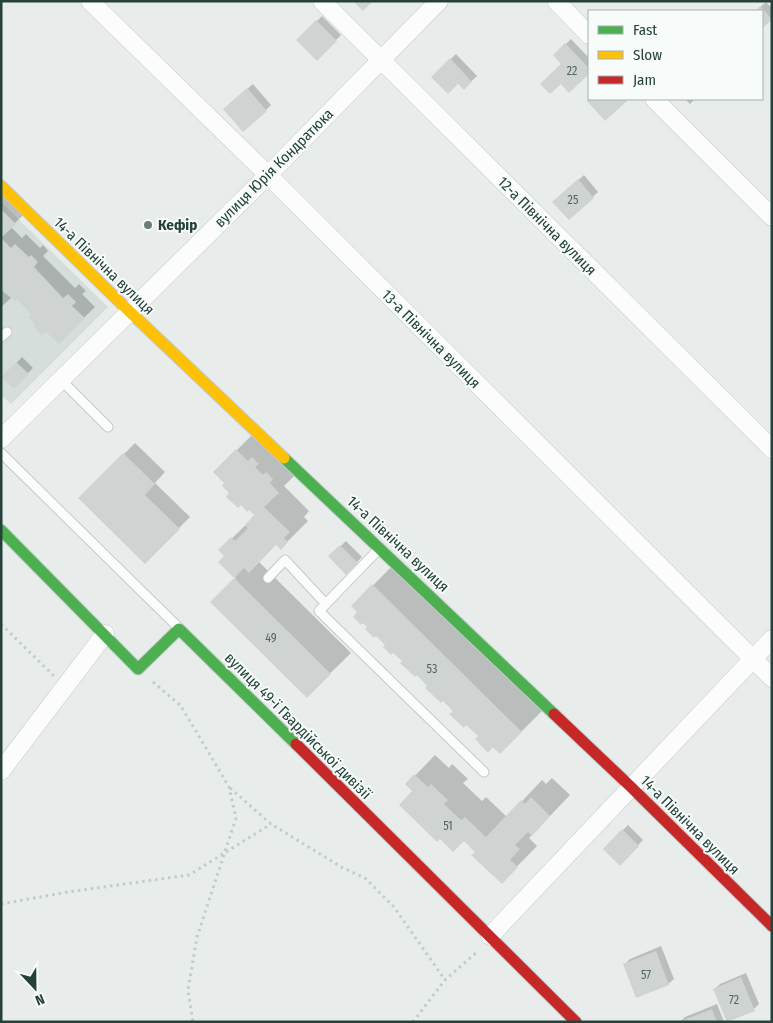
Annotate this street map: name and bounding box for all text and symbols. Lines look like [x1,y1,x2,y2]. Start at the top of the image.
legend [588,10,763,100]
text: Fast [633,21,657,39]
text: Slow [633,46,662,64]
house number: 22 [567,64,577,78]
text: Jam [633,71,656,89]
street label: вулиця Юрія Кондратюка [211,105,337,231]
street label: 12-а Північна вулиця [494,173,600,279]
house number: 25 [568,193,579,207]
street label: 14-а Північна вулиця [50,213,158,319]
place label: Кефір [158,216,197,234]
marker: Кефір [142,219,154,231]
street label: 13-а Північна вулиця [378,286,484,392]
street label: 14-а Північна вулиця [343,492,453,596]
house number: 49 [265,631,277,645]
street label: вулиця 49-ї Гвардійської дивізії [221,649,376,804]
house number: 53 [427,662,437,676]
street label: 14-а Північна вулиця [637,772,743,878]
house number: 51 [443,819,453,833]
north arrow [10,963,60,1013]
house number: 57 [641,968,651,982]
text: N [33,990,47,1009]
house number: 72 [729,993,739,1007]

